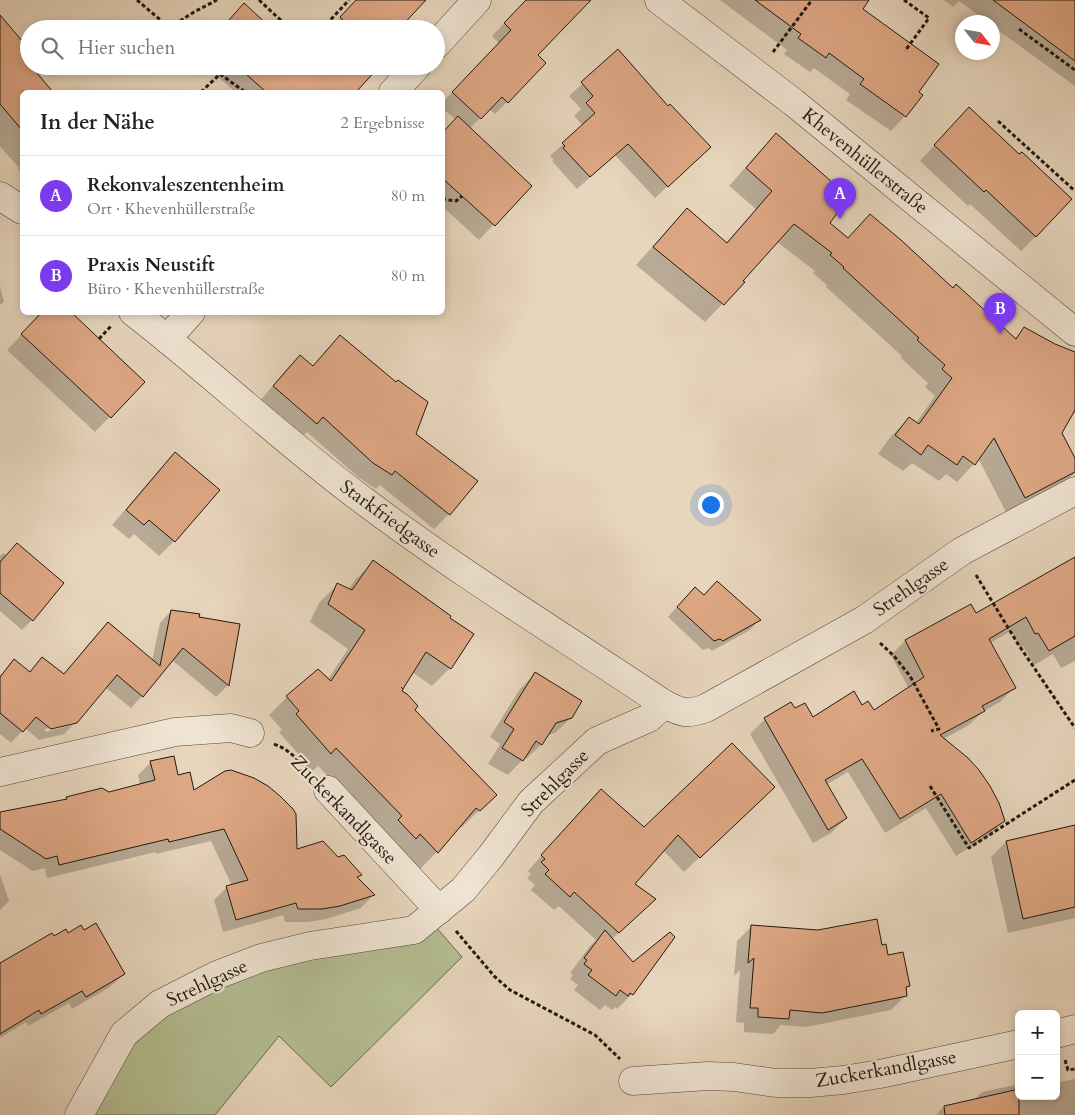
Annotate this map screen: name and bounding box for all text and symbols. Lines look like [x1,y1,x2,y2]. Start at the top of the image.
north arrow [955,15,1000,60]
search box [20,20,445,75]
icon: search [38,34,66,62]
text: Hier suchen [78,35,175,61]
street label: Khevenhüllerstraße [796,102,934,220]
text: In der Nähe [40,108,155,137]
text: 2 Ergebnisse [340,112,425,134]
text: Rekonvaleszentenheim [87,172,284,198]
pin: A [824,178,856,219]
text: A [50,185,62,207]
text: 80 m [391,185,425,207]
text: Ort · Khevenhüllerstraße [87,198,256,220]
text: Praxis Neustift [87,252,215,278]
text: B [50,265,62,287]
text: 80 m [391,265,425,287]
text: Büro · Khevenhüllerstraße [87,278,265,300]
pin: B [984,293,1016,334]
street label: Starkfriedgasse [335,474,445,564]
your location [698,492,724,518]
street label: Strehlgasse [868,552,954,622]
street label: Strehlgasse [515,743,595,823]
street label: Zuckerkandlgasse [285,750,403,870]
street label: Strehlgasse [162,953,252,1013]
map controls [1015,1010,1060,1100]
button: + [1015,1010,1060,1055]
street label: Zuckerkandlgasse [813,1044,959,1094]
button: − [1015,1055,1060,1100]

